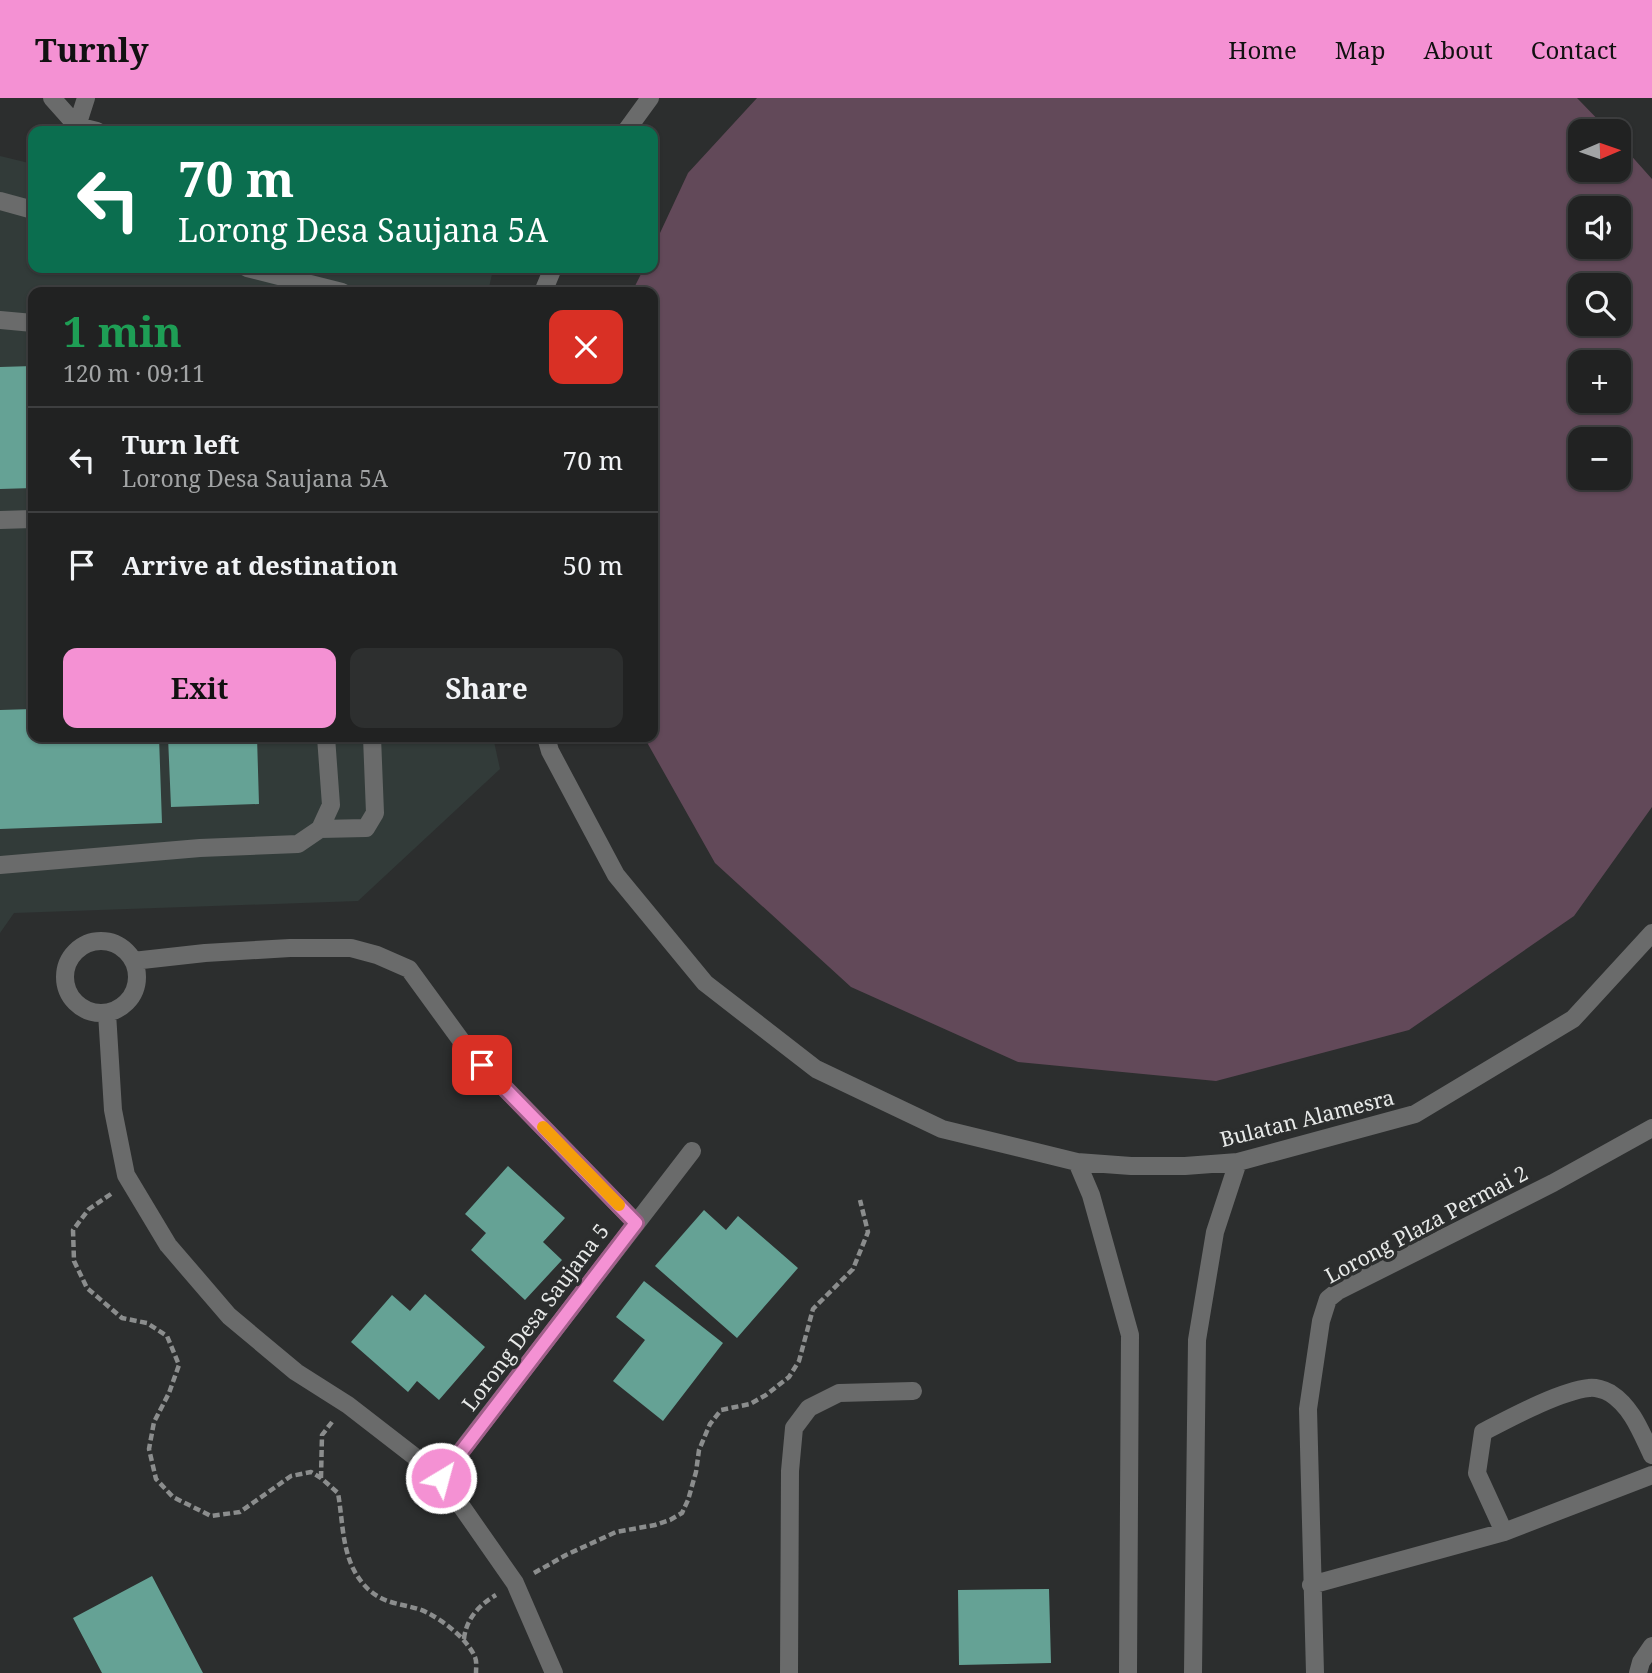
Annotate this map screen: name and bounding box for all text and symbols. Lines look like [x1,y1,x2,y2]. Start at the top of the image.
text: Turnly [35,27,149,72]
text: Home [1228,33,1297,66]
text: Map [1335,33,1386,66]
text: About [1424,33,1493,66]
text: Contact [1531,33,1617,66]
north arrow [1568,119,1631,182]
map controls [1568,119,1631,490]
text: 70 m [178,145,294,211]
icon: left [63,154,154,245]
button: sound [1568,196,1631,259]
text: Lorong Desa Saujana 5A [178,208,548,251]
button: search [1568,273,1631,336]
text: 1 min [63,302,182,359]
button: close [549,310,623,384]
button: + [1568,350,1631,413]
text: 120 m · 09:11 [63,357,205,389]
text: Turn left [122,426,239,462]
button: − [1568,427,1631,490]
icon: left [63,441,101,479]
text: 70 m [563,442,623,478]
text: Lorong Desa Saujana 5A [122,462,388,494]
icon: arrive [63,546,101,584]
text: Arrive at destination [122,547,398,583]
text: 50 m [563,547,623,583]
button: Exit [63,648,336,728]
button: Share [350,648,623,728]
pin [452,1035,512,1095]
icon: arrive [463,1046,501,1084]
street label: Bulatan Alamesra [1217,1083,1397,1153]
street label: Lorong Plaza Permai 2 [1320,1159,1532,1289]
street label: Lorong Desa Saujana 5 [455,1218,615,1416]
position arrow [404,1441,478,1515]

